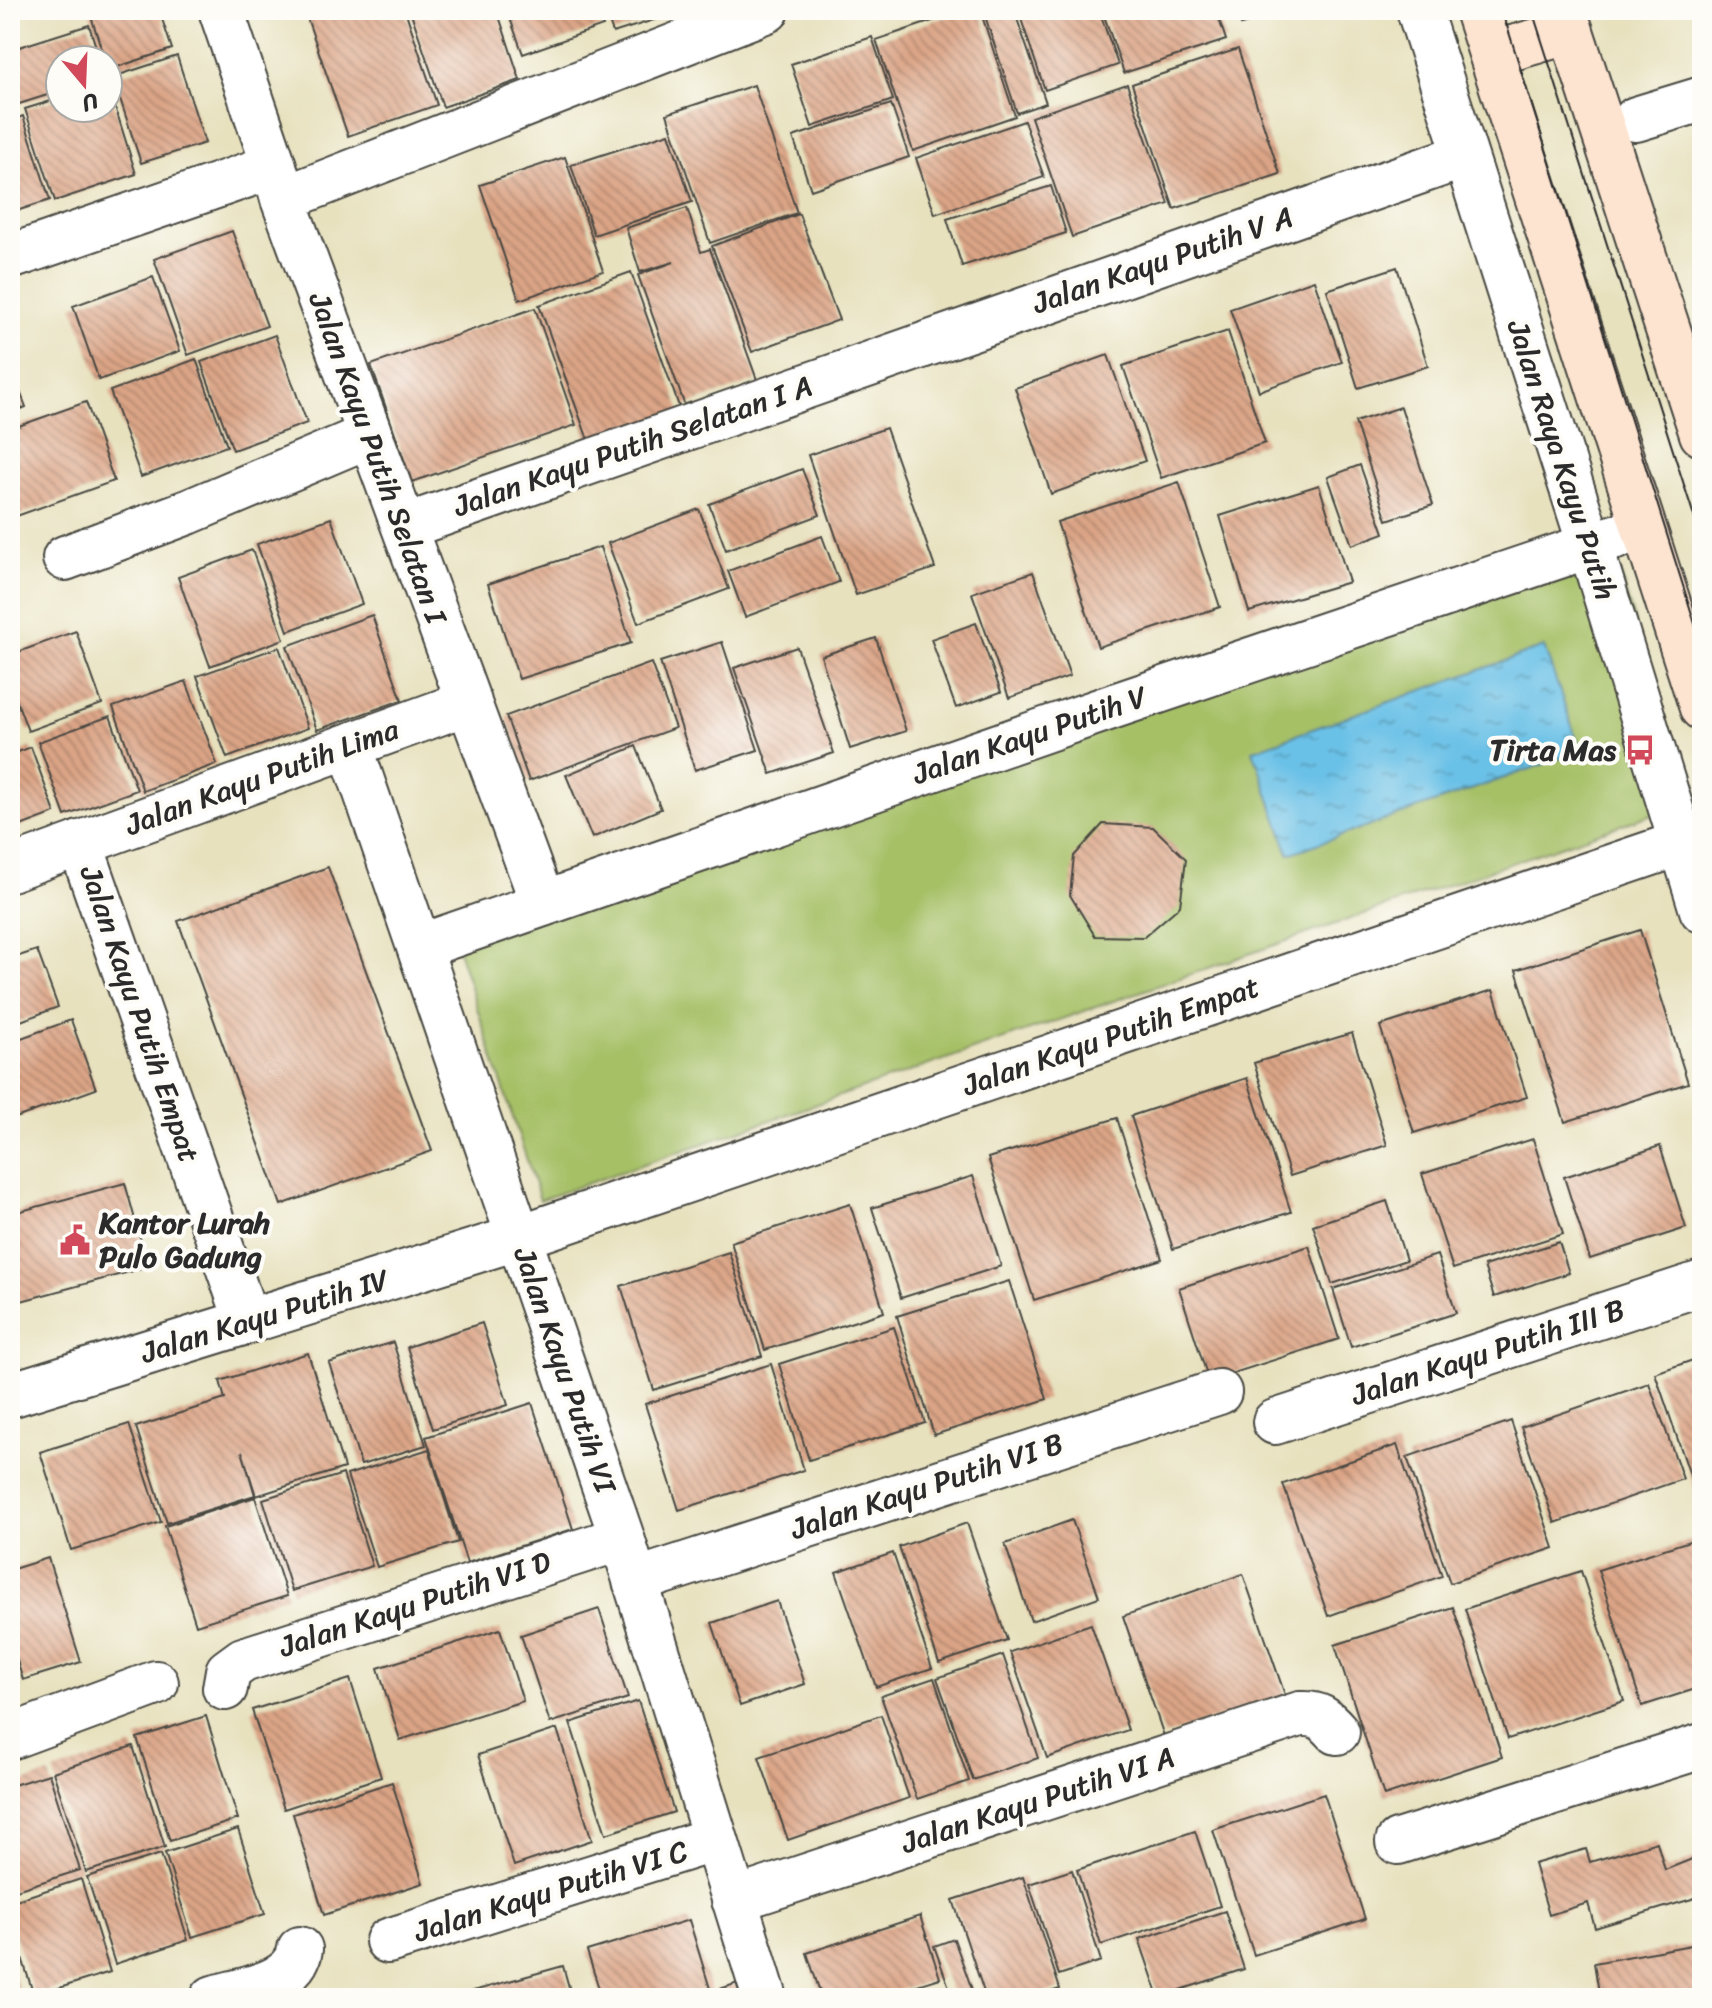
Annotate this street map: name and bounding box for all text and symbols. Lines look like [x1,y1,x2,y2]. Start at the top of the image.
north arrow [44,44,124,124]
text: U [76,82,104,124]
street label: Jalan Kayu Putih V A [1024,190,1301,330]
street label: Jalan Kayu Putih Selatan I [293,284,464,633]
street label: Jalan Raya Kayu Putih [1491,312,1633,607]
street label: Jalan Kayu Putih Selatan I A [445,359,820,533]
street label: Jalan Kayu Putih V [904,669,1155,801]
street label: Jalan Kayu Putih Lima [117,702,407,852]
place label: Tirta Mas [1490,723,1617,777]
bus stop icon: Tirta Mas [1623,733,1657,767]
street label: Jalan Kayu Putih Empat [63,857,216,1170]
street label: Jalan Kayu Putih Empat [954,960,1267,1113]
place label: Kantor Lurah Pulo Gadung [98,1196,270,1284]
public building icon: Kantor Lurah Pulo Gadung [58,1223,92,1257]
street label: Jalan Kayu Putih VI [497,1239,633,1502]
street label: Jalan Kayu Putih IV [133,1253,396,1380]
street label: Jalan Kayu Putih III B [1343,1282,1632,1422]
street label: Jalan Kayu Putih VI B [783,1416,1070,1556]
street label: Jalan Kayu Putih VI D [271,1535,558,1674]
street label: Jalan Kayu Putih VI A [893,1730,1182,1870]
street label: Jalan Kayu Putih VI C [407,1824,695,1959]

